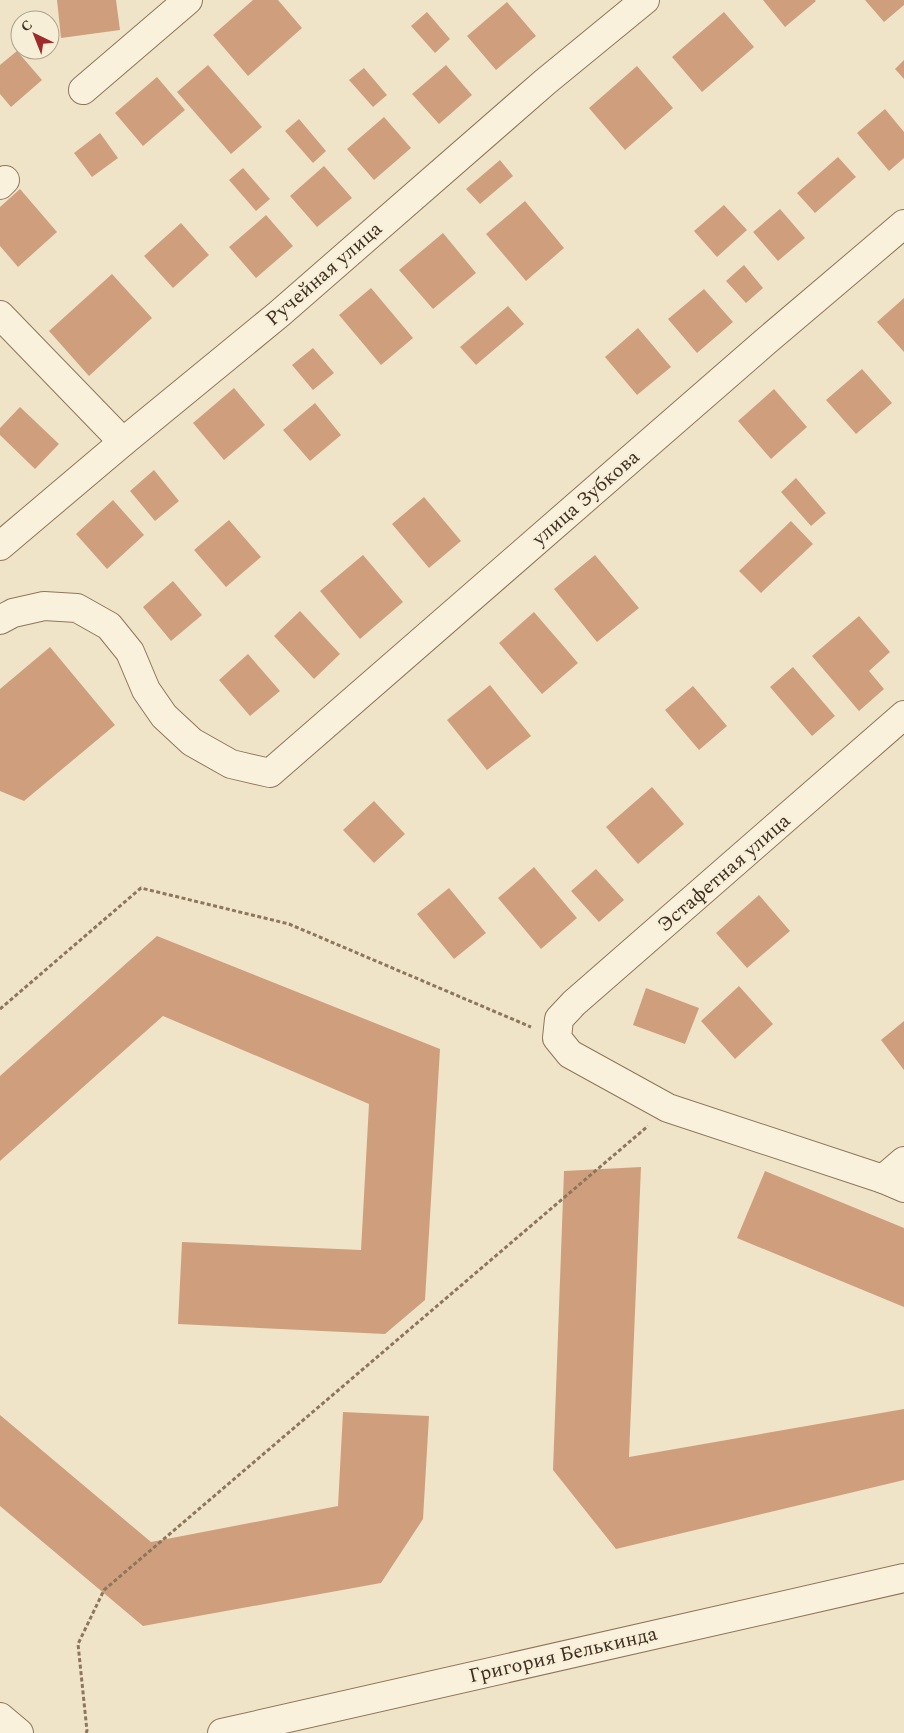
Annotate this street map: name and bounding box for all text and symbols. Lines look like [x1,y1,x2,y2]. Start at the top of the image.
north arrow [10,10,60,60]
text: С [16,15,37,37]
street label: Ручейная улица [259,214,389,333]
street label: улица Зубкова [525,443,647,554]
street label: Эстафетная улица [651,806,797,940]
street label: Григория Белькинда [466,1619,661,1691]

